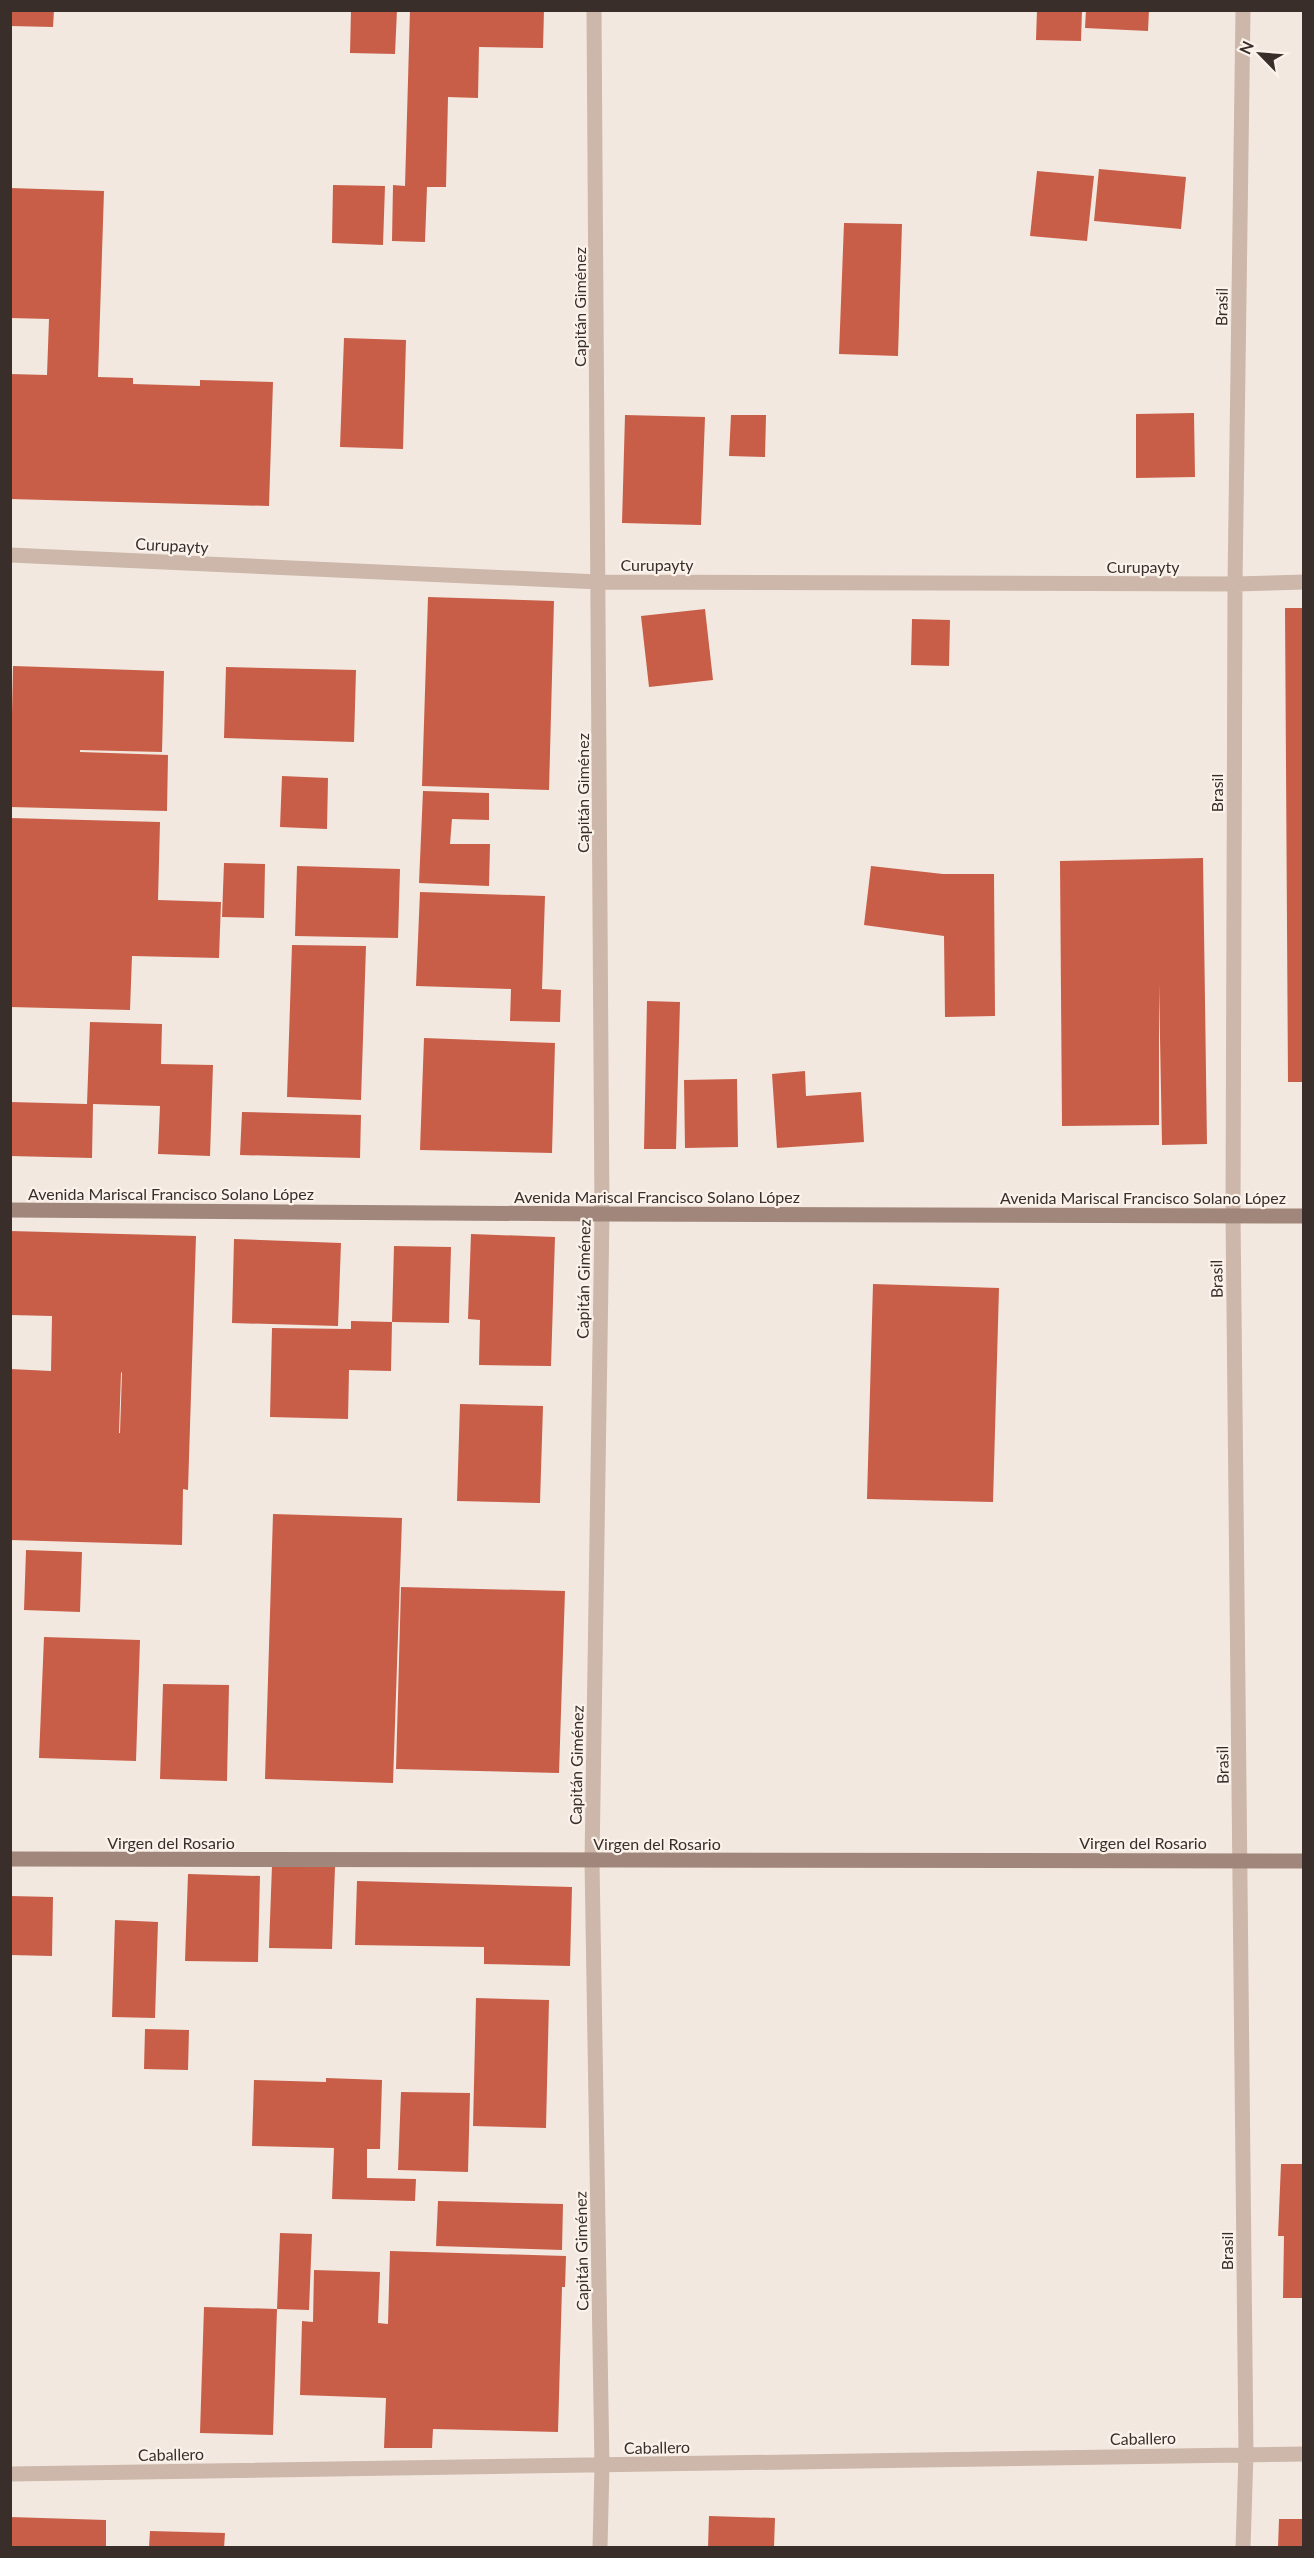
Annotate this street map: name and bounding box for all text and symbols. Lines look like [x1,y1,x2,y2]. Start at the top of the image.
north arrow [1230,24,1290,84]
text: N [1235,38,1257,57]
street label: Capitán Giménez [570,247,589,367]
street label: Brasil [1211,288,1231,326]
street label: Curupayty [135,534,210,556]
street label: Curupayty [620,555,694,574]
street label: Curupayty [1106,557,1180,576]
street label: Capitán Giménez [573,733,592,853]
street label: Brasil [1207,774,1226,812]
street label: Avenida Mariscal Francisco Solano López [28,1184,314,1203]
street label: Avenida Mariscal Francisco Solano López [514,1187,800,1206]
street label: Avenida Mariscal Francisco Solano López [1000,1188,1286,1207]
street label: Capitán Giménez [572,1219,594,1339]
street label: Brasil [1206,1260,1226,1298]
street label: Capitán Giménez [565,1705,587,1825]
street label: Brasil [1212,1746,1232,1784]
street label: Virgen del Rosario [107,1833,235,1852]
street label: Virgen del Rosario [1079,1833,1207,1852]
street label: Virgen del Rosario [593,1834,721,1853]
street label: Capitán Giménez [570,2191,592,2311]
street label: Brasil [1217,2232,1236,2270]
street label: Caballero [1110,2428,1176,2448]
street label: Caballero [624,2437,690,2457]
street label: Caballero [138,2444,204,2464]

